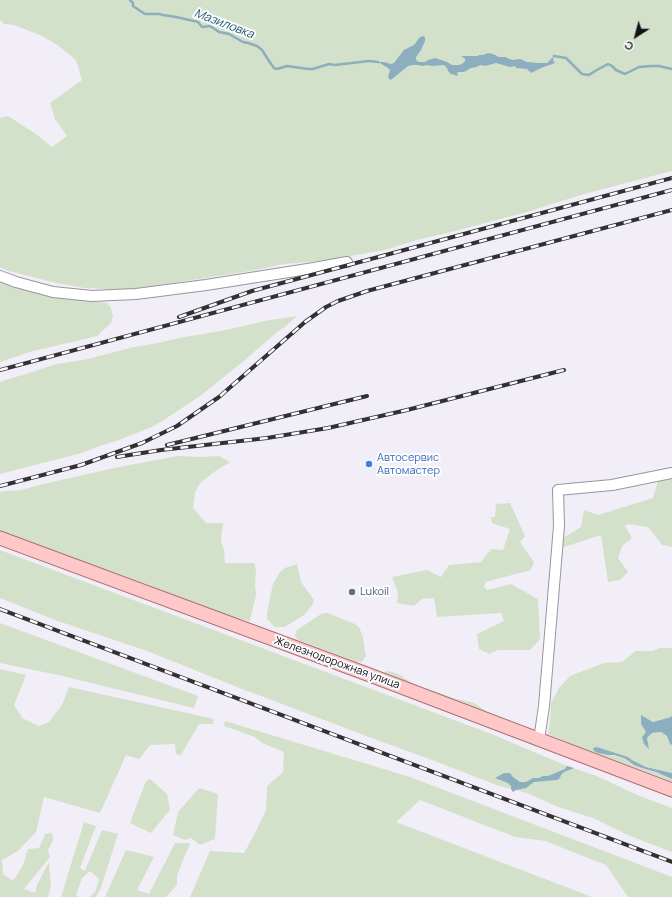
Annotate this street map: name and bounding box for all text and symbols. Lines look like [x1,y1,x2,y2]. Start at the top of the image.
water label: Мазиловка [192,6,256,42]
north arrow [616,16,656,56]
text: С [621,38,636,55]
place label: Автосервис Автомастер [377,451,440,477]
marker: Автосервис Автомастер [364,459,374,469]
place label: Lukoil [360,585,389,599]
marker: Lukoil [347,587,357,597]
street label: Железнодорожная улица [272,634,402,692]

